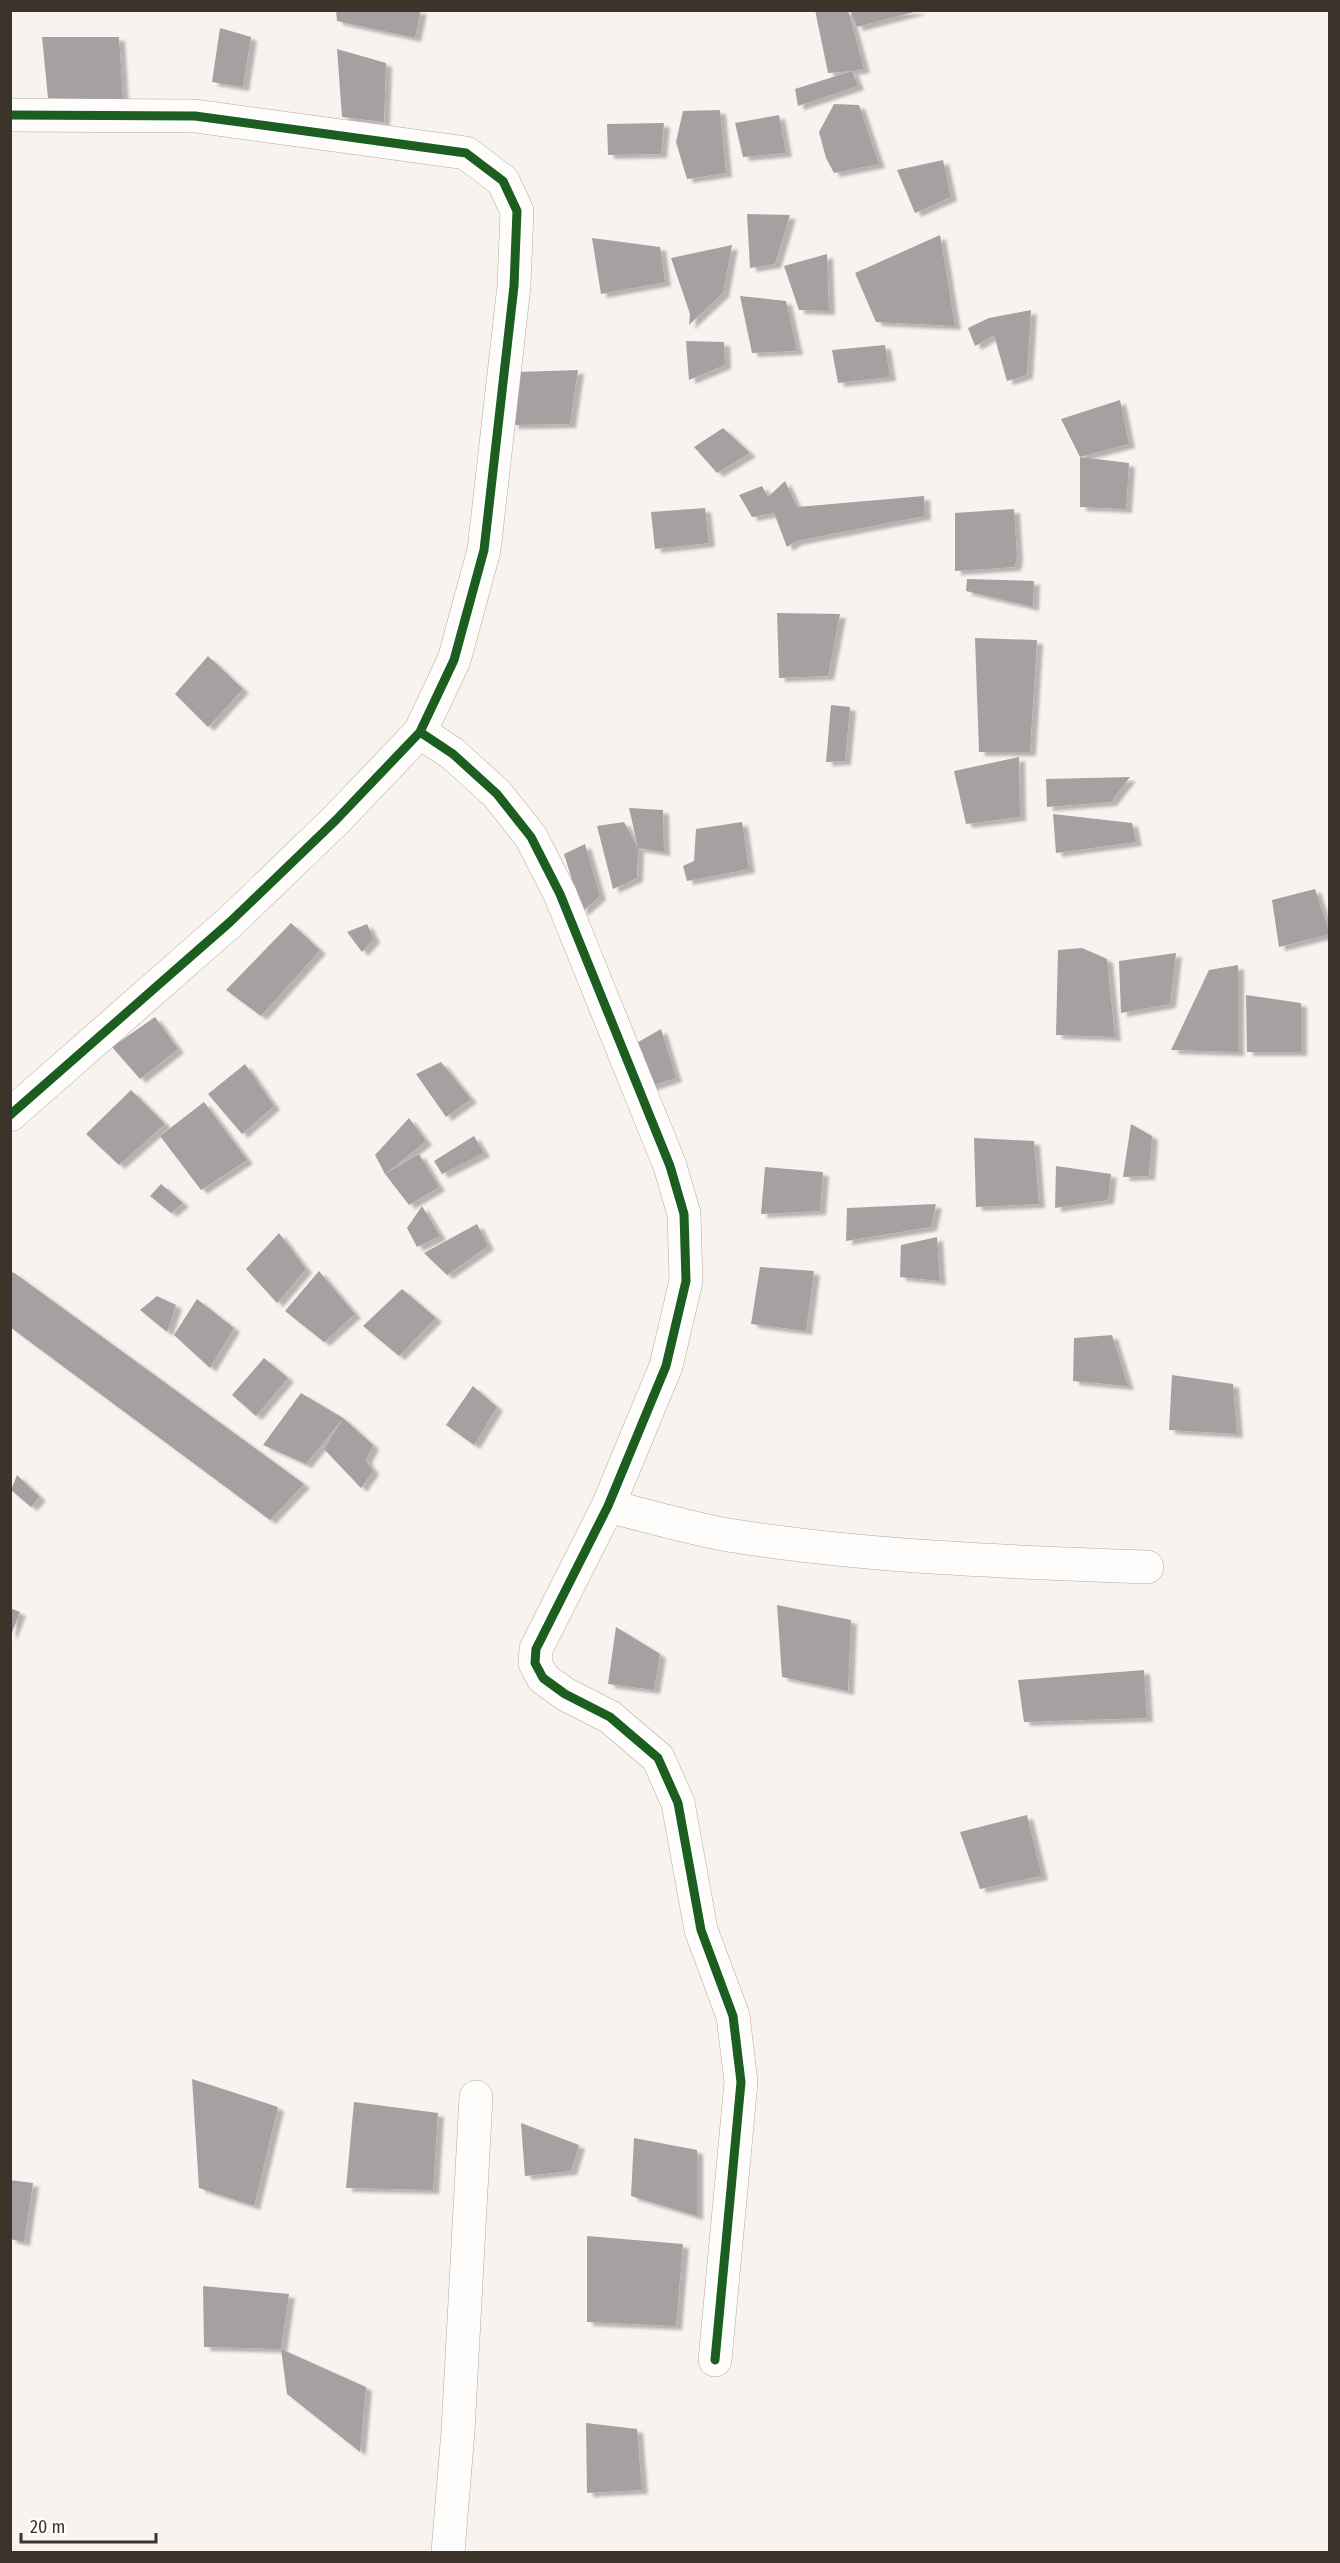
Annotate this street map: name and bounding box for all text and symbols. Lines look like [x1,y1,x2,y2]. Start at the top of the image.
scale bar [21,2506,156,2544]
text: 20 m [30,2516,65,2538]

